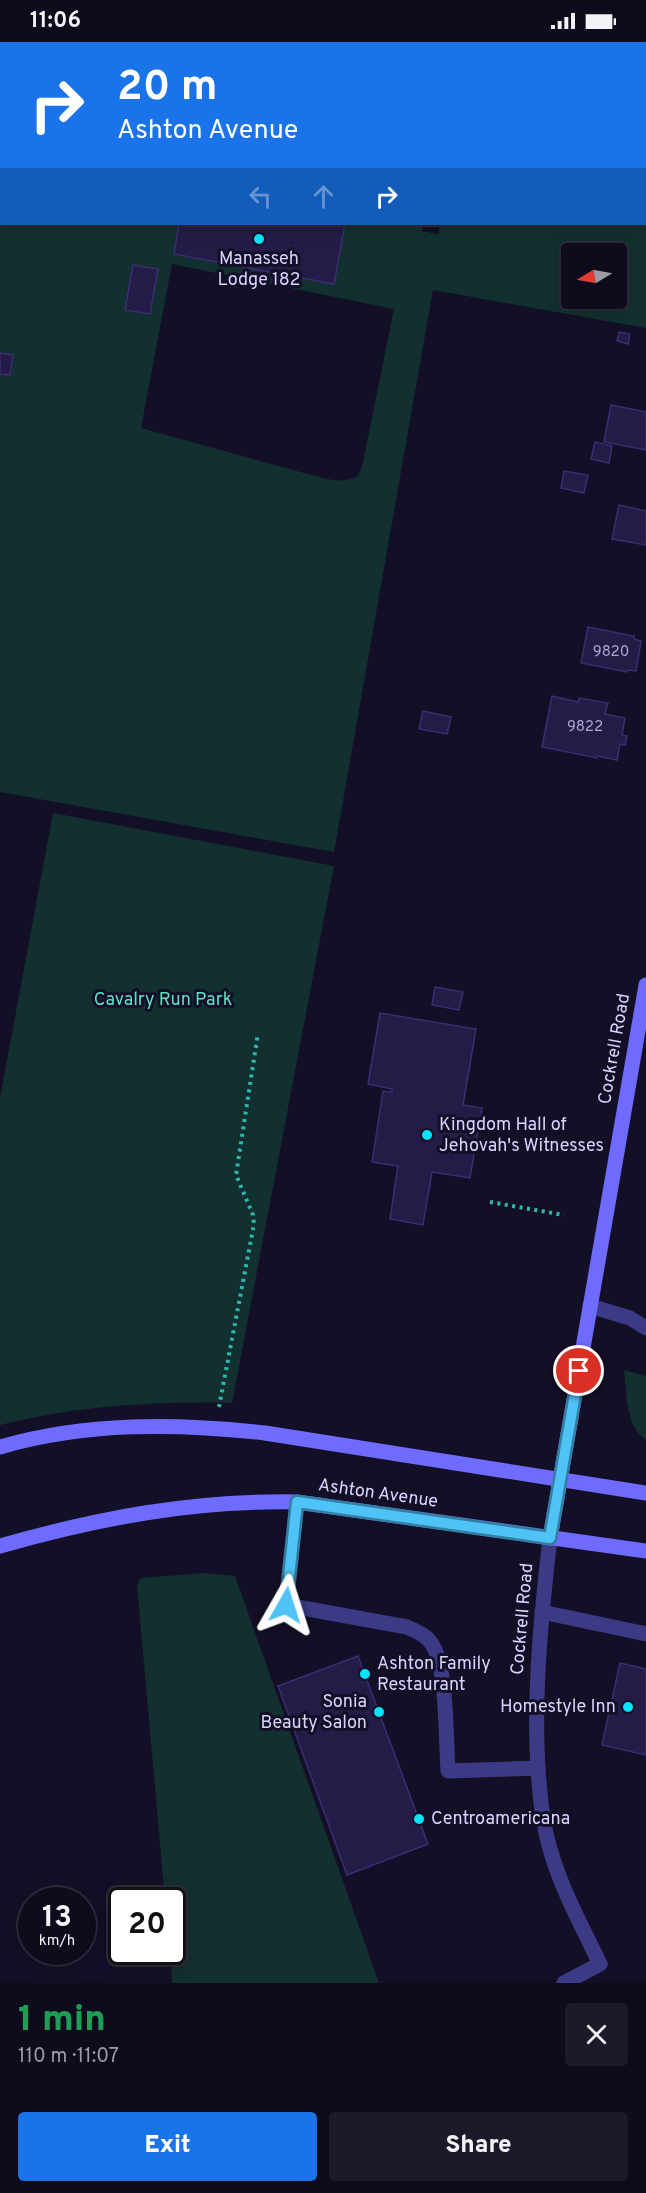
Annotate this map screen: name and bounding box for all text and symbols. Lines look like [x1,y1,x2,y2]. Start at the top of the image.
text: 11:06 [30,8,81,35]
text: 20 m [117,62,218,115]
icon: right [18,66,96,144]
text: Ashton Avenue [117,114,298,148]
icon: left [244,180,277,213]
icon: ahead [307,180,340,213]
icon: right [370,180,403,213]
marker: Manasseh Lodge 182 [252,232,266,246]
north arrow [561,243,627,309]
map controls [561,243,627,309]
place label: Manasseh Lodge 182 [218,248,300,292]
house number: 9820 [593,643,629,662]
house number: 9822 [567,718,603,737]
park label: Cavalry Run Park [94,989,232,1012]
street label: Cockrell Road [594,992,636,1106]
place label: Kingdom Hall of Jehovah's Witnesses [439,1114,604,1158]
marker: Kingdom Hall of Jehovah's Witnesses [420,1128,434,1142]
pin [553,1345,604,1396]
icon: arrive [562,1354,595,1387]
street label: Ashton Avenue [317,1474,439,1514]
street label: Cockrell Road [507,1562,539,1676]
position arrow [254,1573,318,1637]
place label: Ashton Family Restaurant [377,1653,491,1697]
marker: Ashton Family Restaurant [358,1667,372,1681]
place label: Sonia Beauty Salon [261,1691,367,1735]
place label: Homestyle Inn [500,1696,616,1719]
marker: Homestyle Inn [621,1700,635,1714]
marker: Sonia Beauty Salon [372,1705,386,1719]
place label: Centroamericana [431,1808,570,1831]
marker: Centroamericana [412,1812,426,1826]
speed limit sign: 20 [108,1887,186,1965]
text: 13 [42,1900,72,1937]
text: km/h [39,1932,75,1951]
text: 1 min [18,1998,106,2044]
button: close [565,2003,628,2066]
text: 110 m · 11:07 [18,2044,119,2070]
button: Exit [18,2112,317,2181]
button: Share [329,2112,628,2181]

